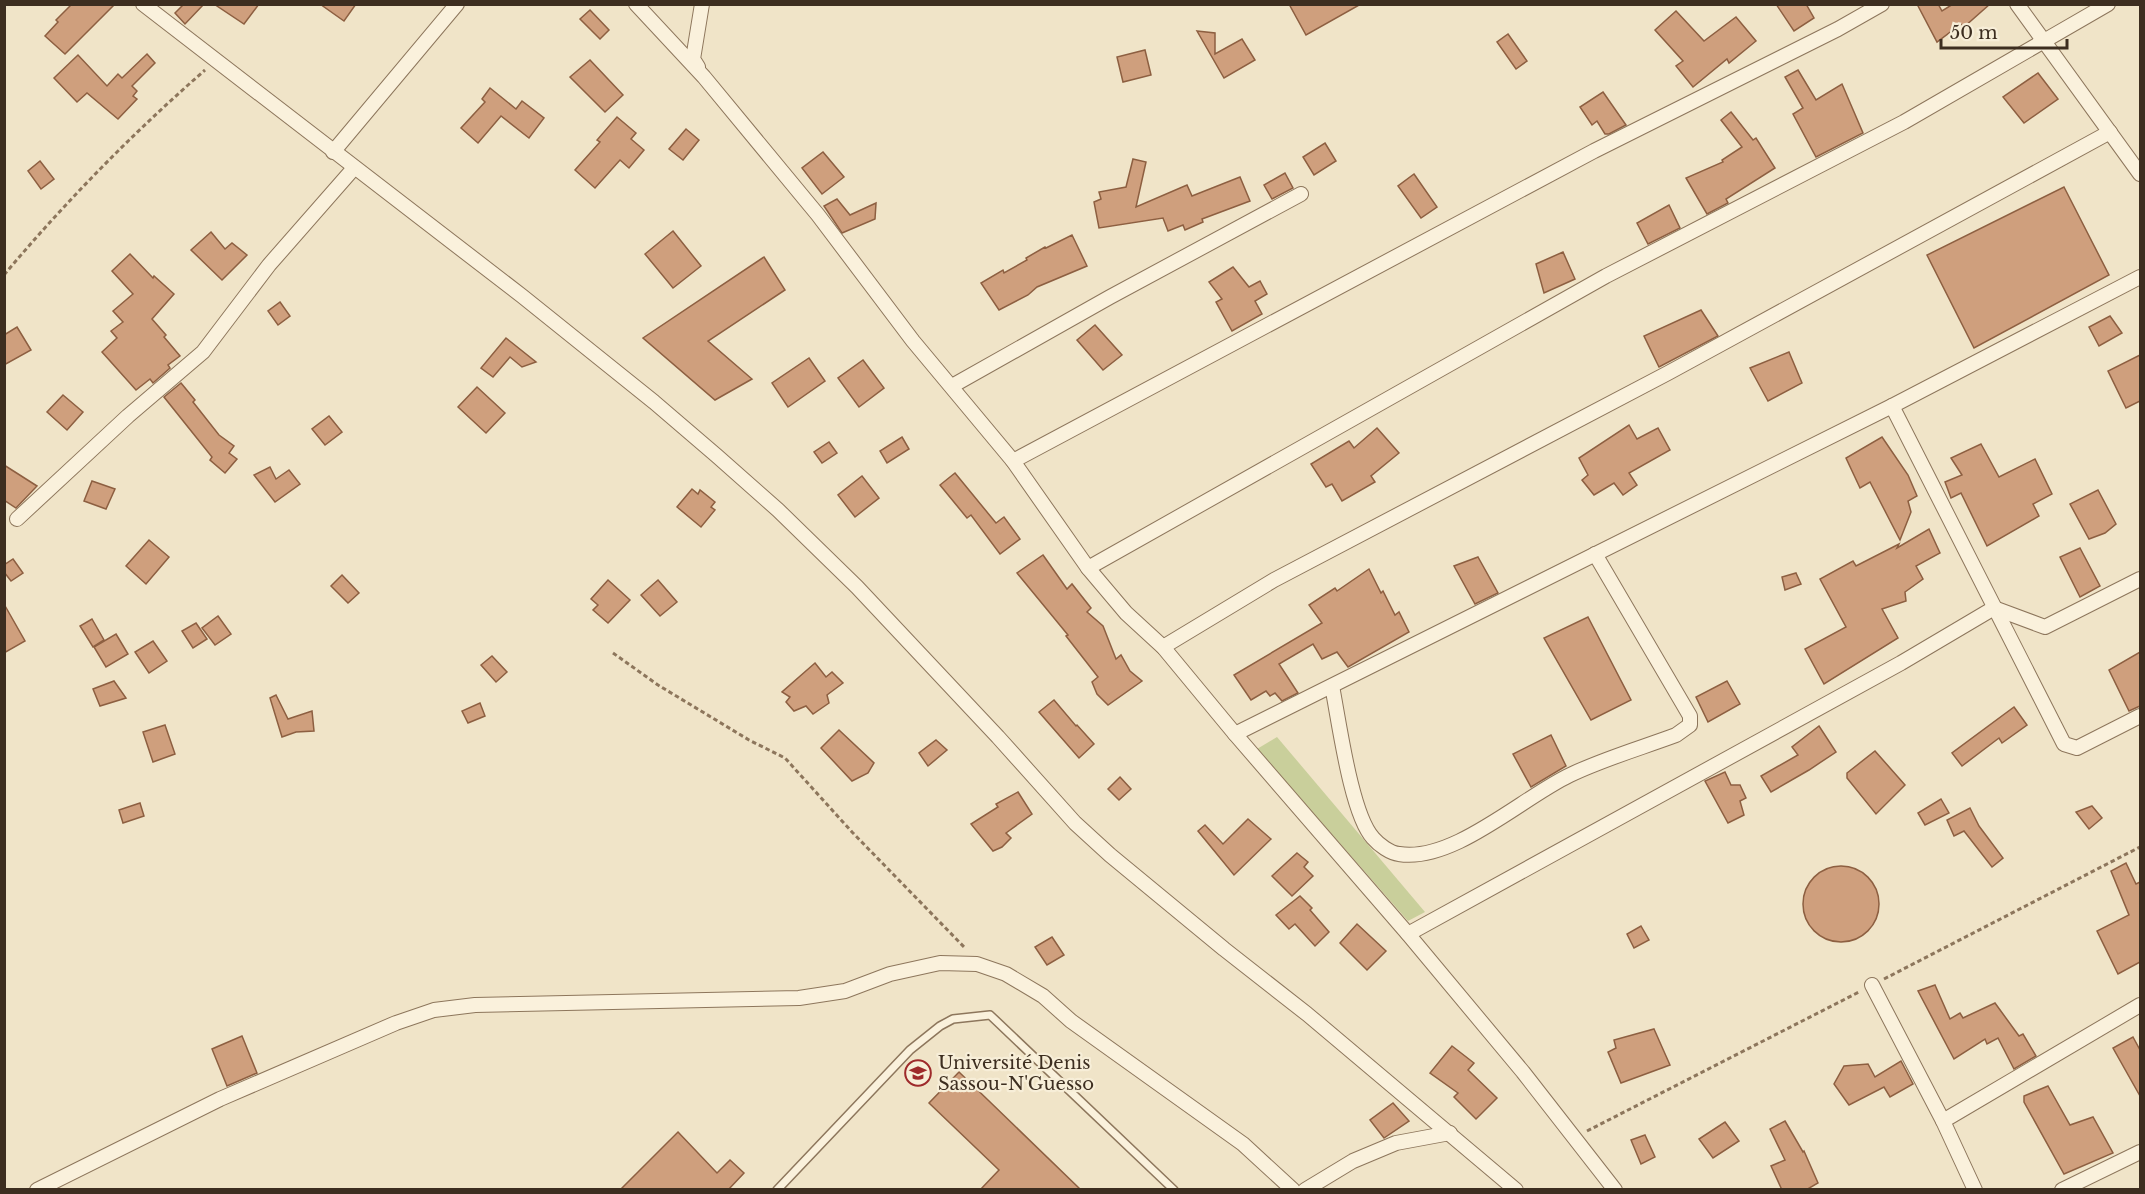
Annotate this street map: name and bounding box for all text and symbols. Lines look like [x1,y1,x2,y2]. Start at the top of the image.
scale bar [1941,12,2067,50]
text: 50 m [1950,22,1998,44]
place label: Université Denis Sassou-N'Guesso [938,1052,1094,1095]
school or university icon: Université Denis Sassou-N'Guesso [903,1058,933,1088]

